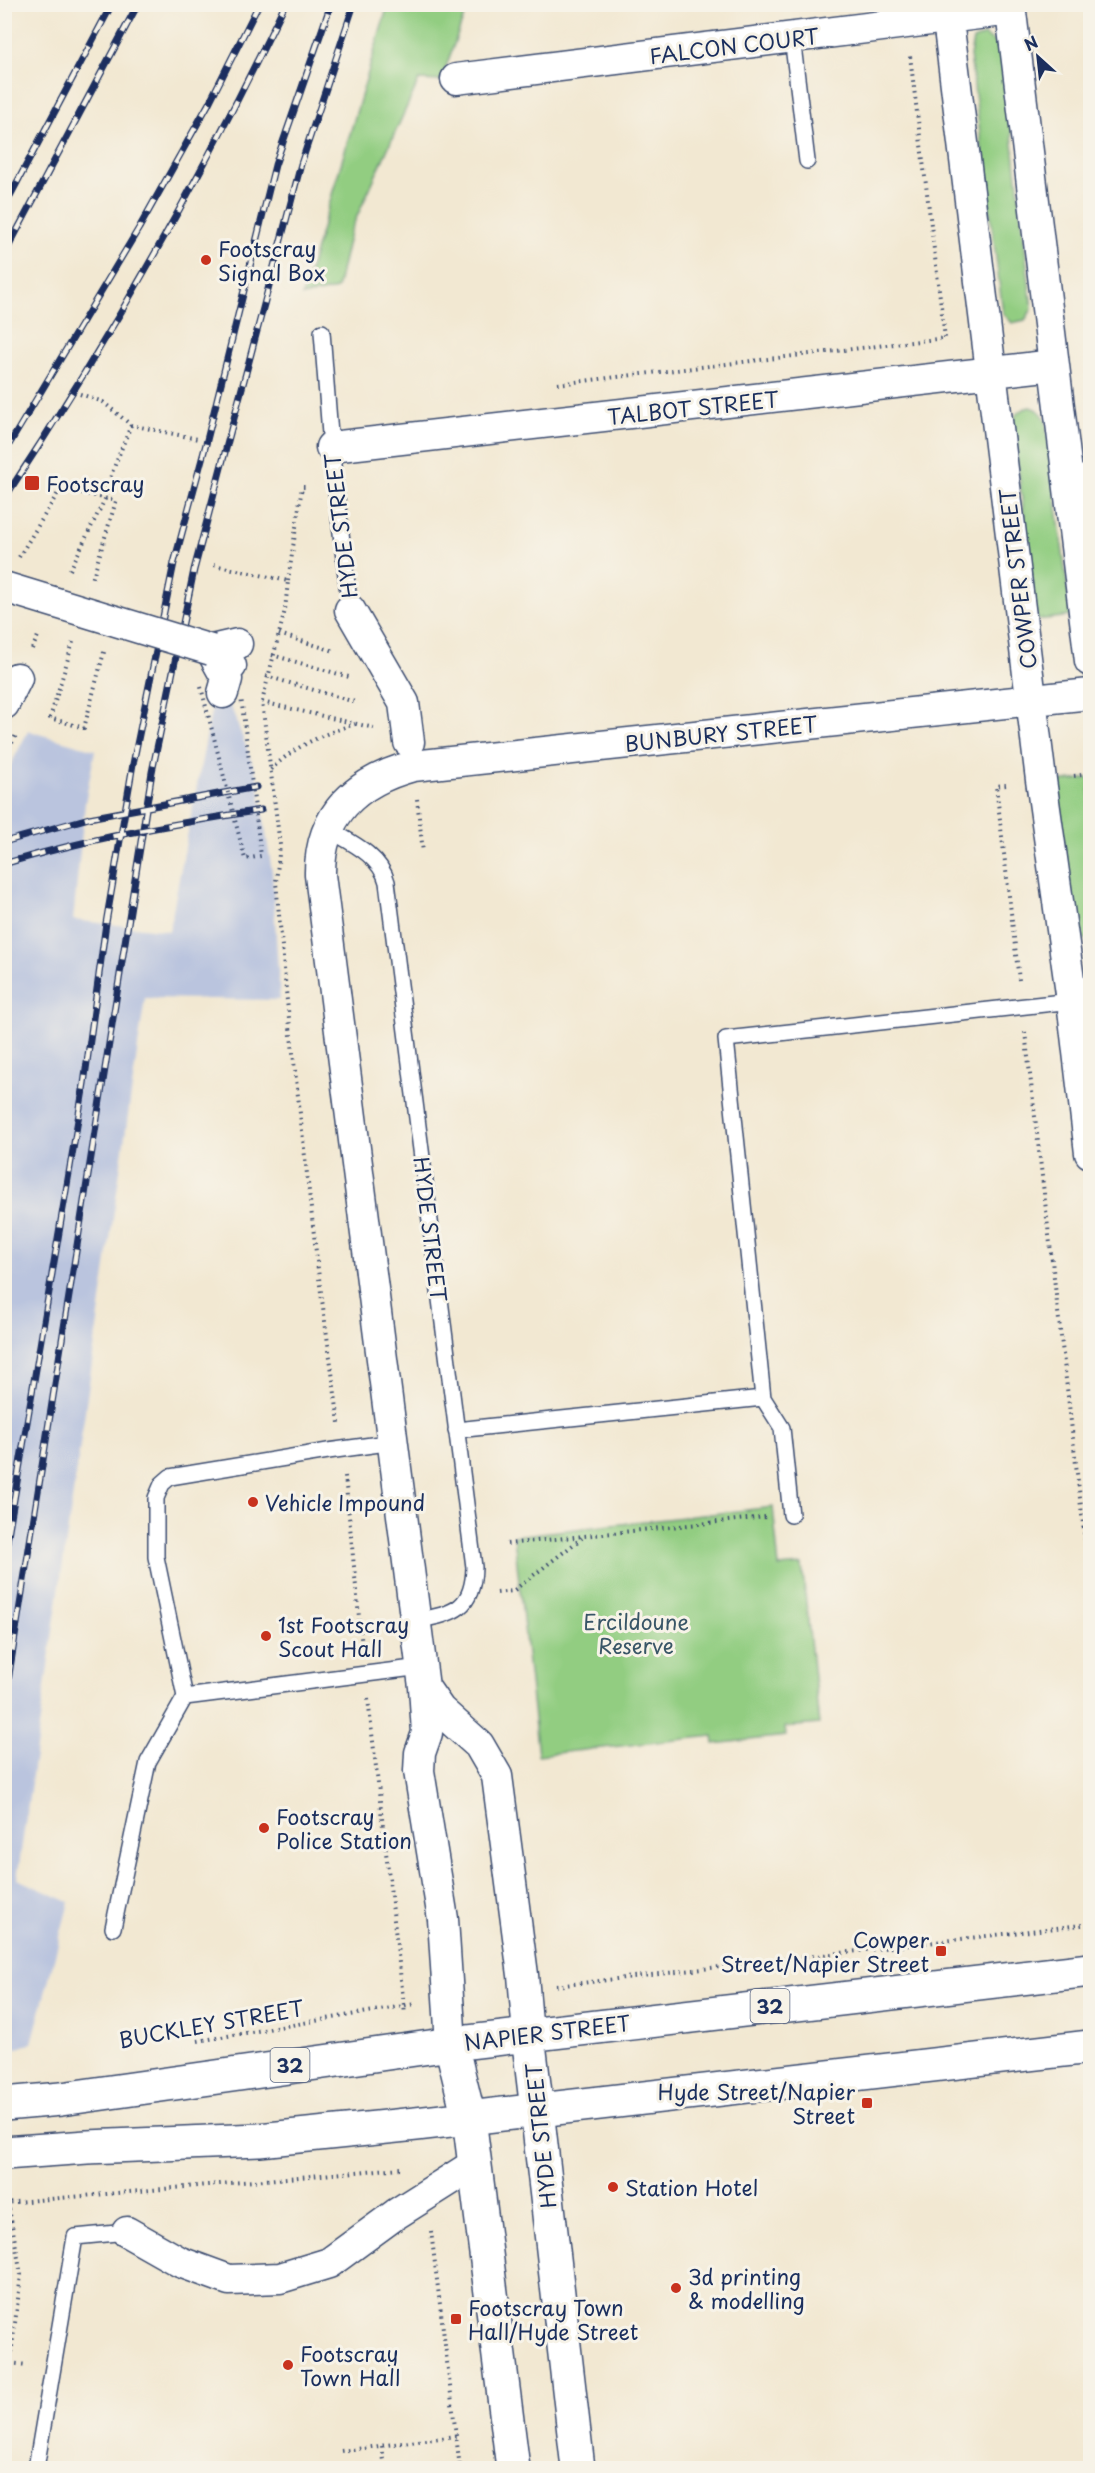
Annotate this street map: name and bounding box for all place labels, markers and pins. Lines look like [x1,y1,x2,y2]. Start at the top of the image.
place label: Footscray Signal Box [218,232,325,288]
marker: Footscray Signal Box [199,253,213,267]
place label: Footscray [46,467,145,499]
marker: Footscray [23,474,41,492]
place label: Vehicle Impound [265,1486,425,1518]
marker: Vehicle Impound [246,1495,260,1509]
place label: 1st Footscray Scout Hall [278,1608,409,1664]
marker: 1st Footscray Scout Hall [259,1629,273,1643]
place label: Footscray Police Station [276,1800,412,1856]
marker: Footscray Police Station [257,1821,271,1835]
place label: Cowper Street/Napier Street [721,1923,929,1979]
marker: Cowper Street/Napier Street [934,1944,948,1958]
place label: Hyde Street/Napier Street [658,2075,855,2131]
marker: Hyde Street/Napier Street [860,2096,874,2110]
place label: Station Hotel [625,2171,758,2203]
marker: Station Hotel [606,2180,620,2194]
place label: 3d printing & modelling [688,2260,805,2316]
marker: 3d printing & modelling [669,2281,683,2295]
place label: Footscray Town Hall/Hyde Street [468,2291,638,2347]
marker: Footscray Town Hall/Hyde Street [449,2312,463,2326]
place label: Footscray Town Hall [300,2337,400,2393]
marker: Footscray Town Hall [281,2358,295,2372]

